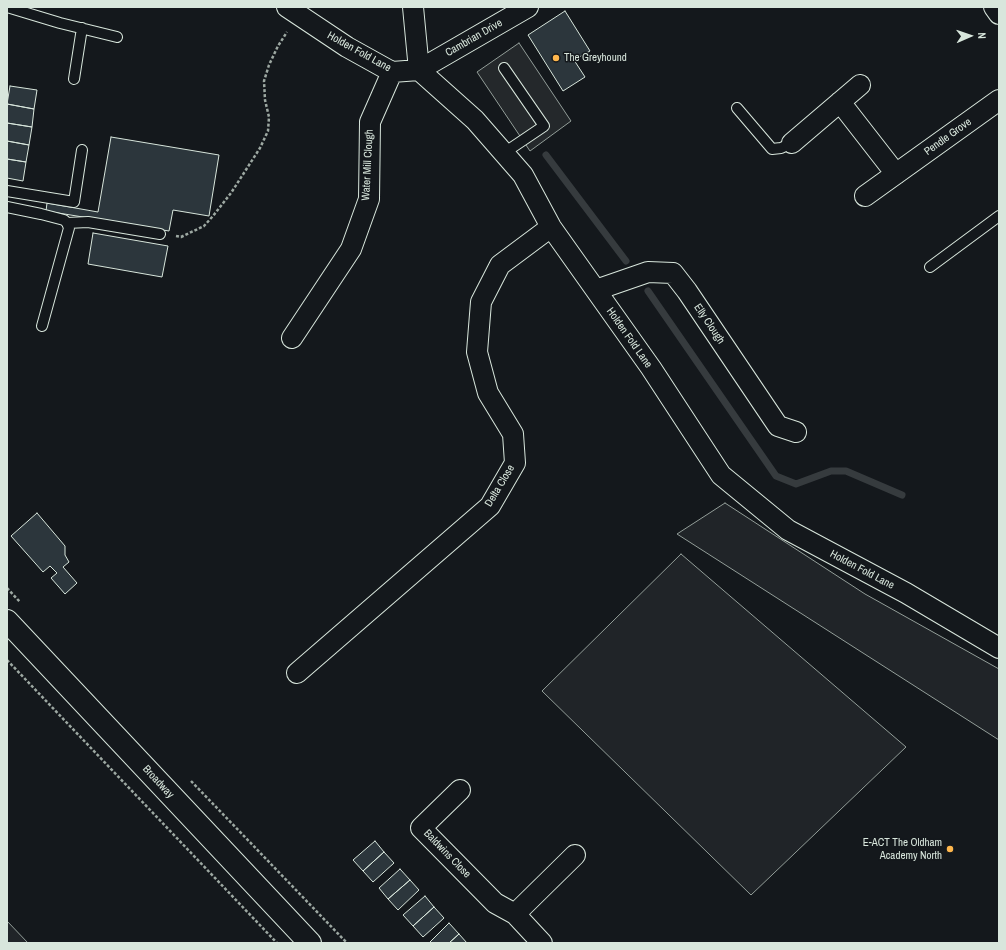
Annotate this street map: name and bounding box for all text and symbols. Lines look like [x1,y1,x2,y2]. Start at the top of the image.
street label: Cambrian Drive [443,16,505,60]
north arrow [950,16,990,56]
street label: Holden Fold Lane [325,29,393,75]
text: N [975,32,989,39]
place label: The Greyhound [564,51,627,65]
marker: The Greyhound [551,53,561,63]
street label: Pendle Grove [922,115,974,159]
street label: Water Mill Clough [360,129,376,201]
street label: Elly Clough [691,301,727,347]
street label: Holden Fold Lane [603,305,655,371]
street label: Delta Close [482,463,518,509]
street label: Holden Fold Lane [828,548,896,592]
street label: Broadway [139,763,177,801]
street label: Baldwins Close [421,827,473,881]
place label: E-ACT The Oldham Academy North [863,836,942,862]
marker: E-ACT The Oldham Academy North [945,844,955,854]

